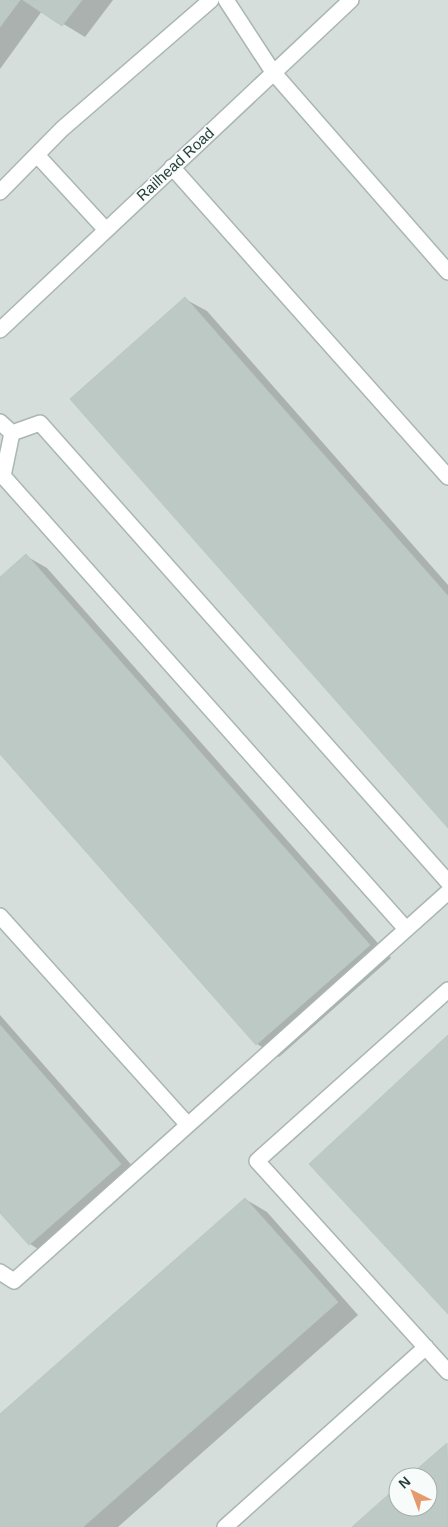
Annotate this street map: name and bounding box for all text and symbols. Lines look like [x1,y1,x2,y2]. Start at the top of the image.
street label: Railhead Road [133,124,217,204]
north arrow [388,1467,438,1517]
text: N [395,1473,413,1492]

